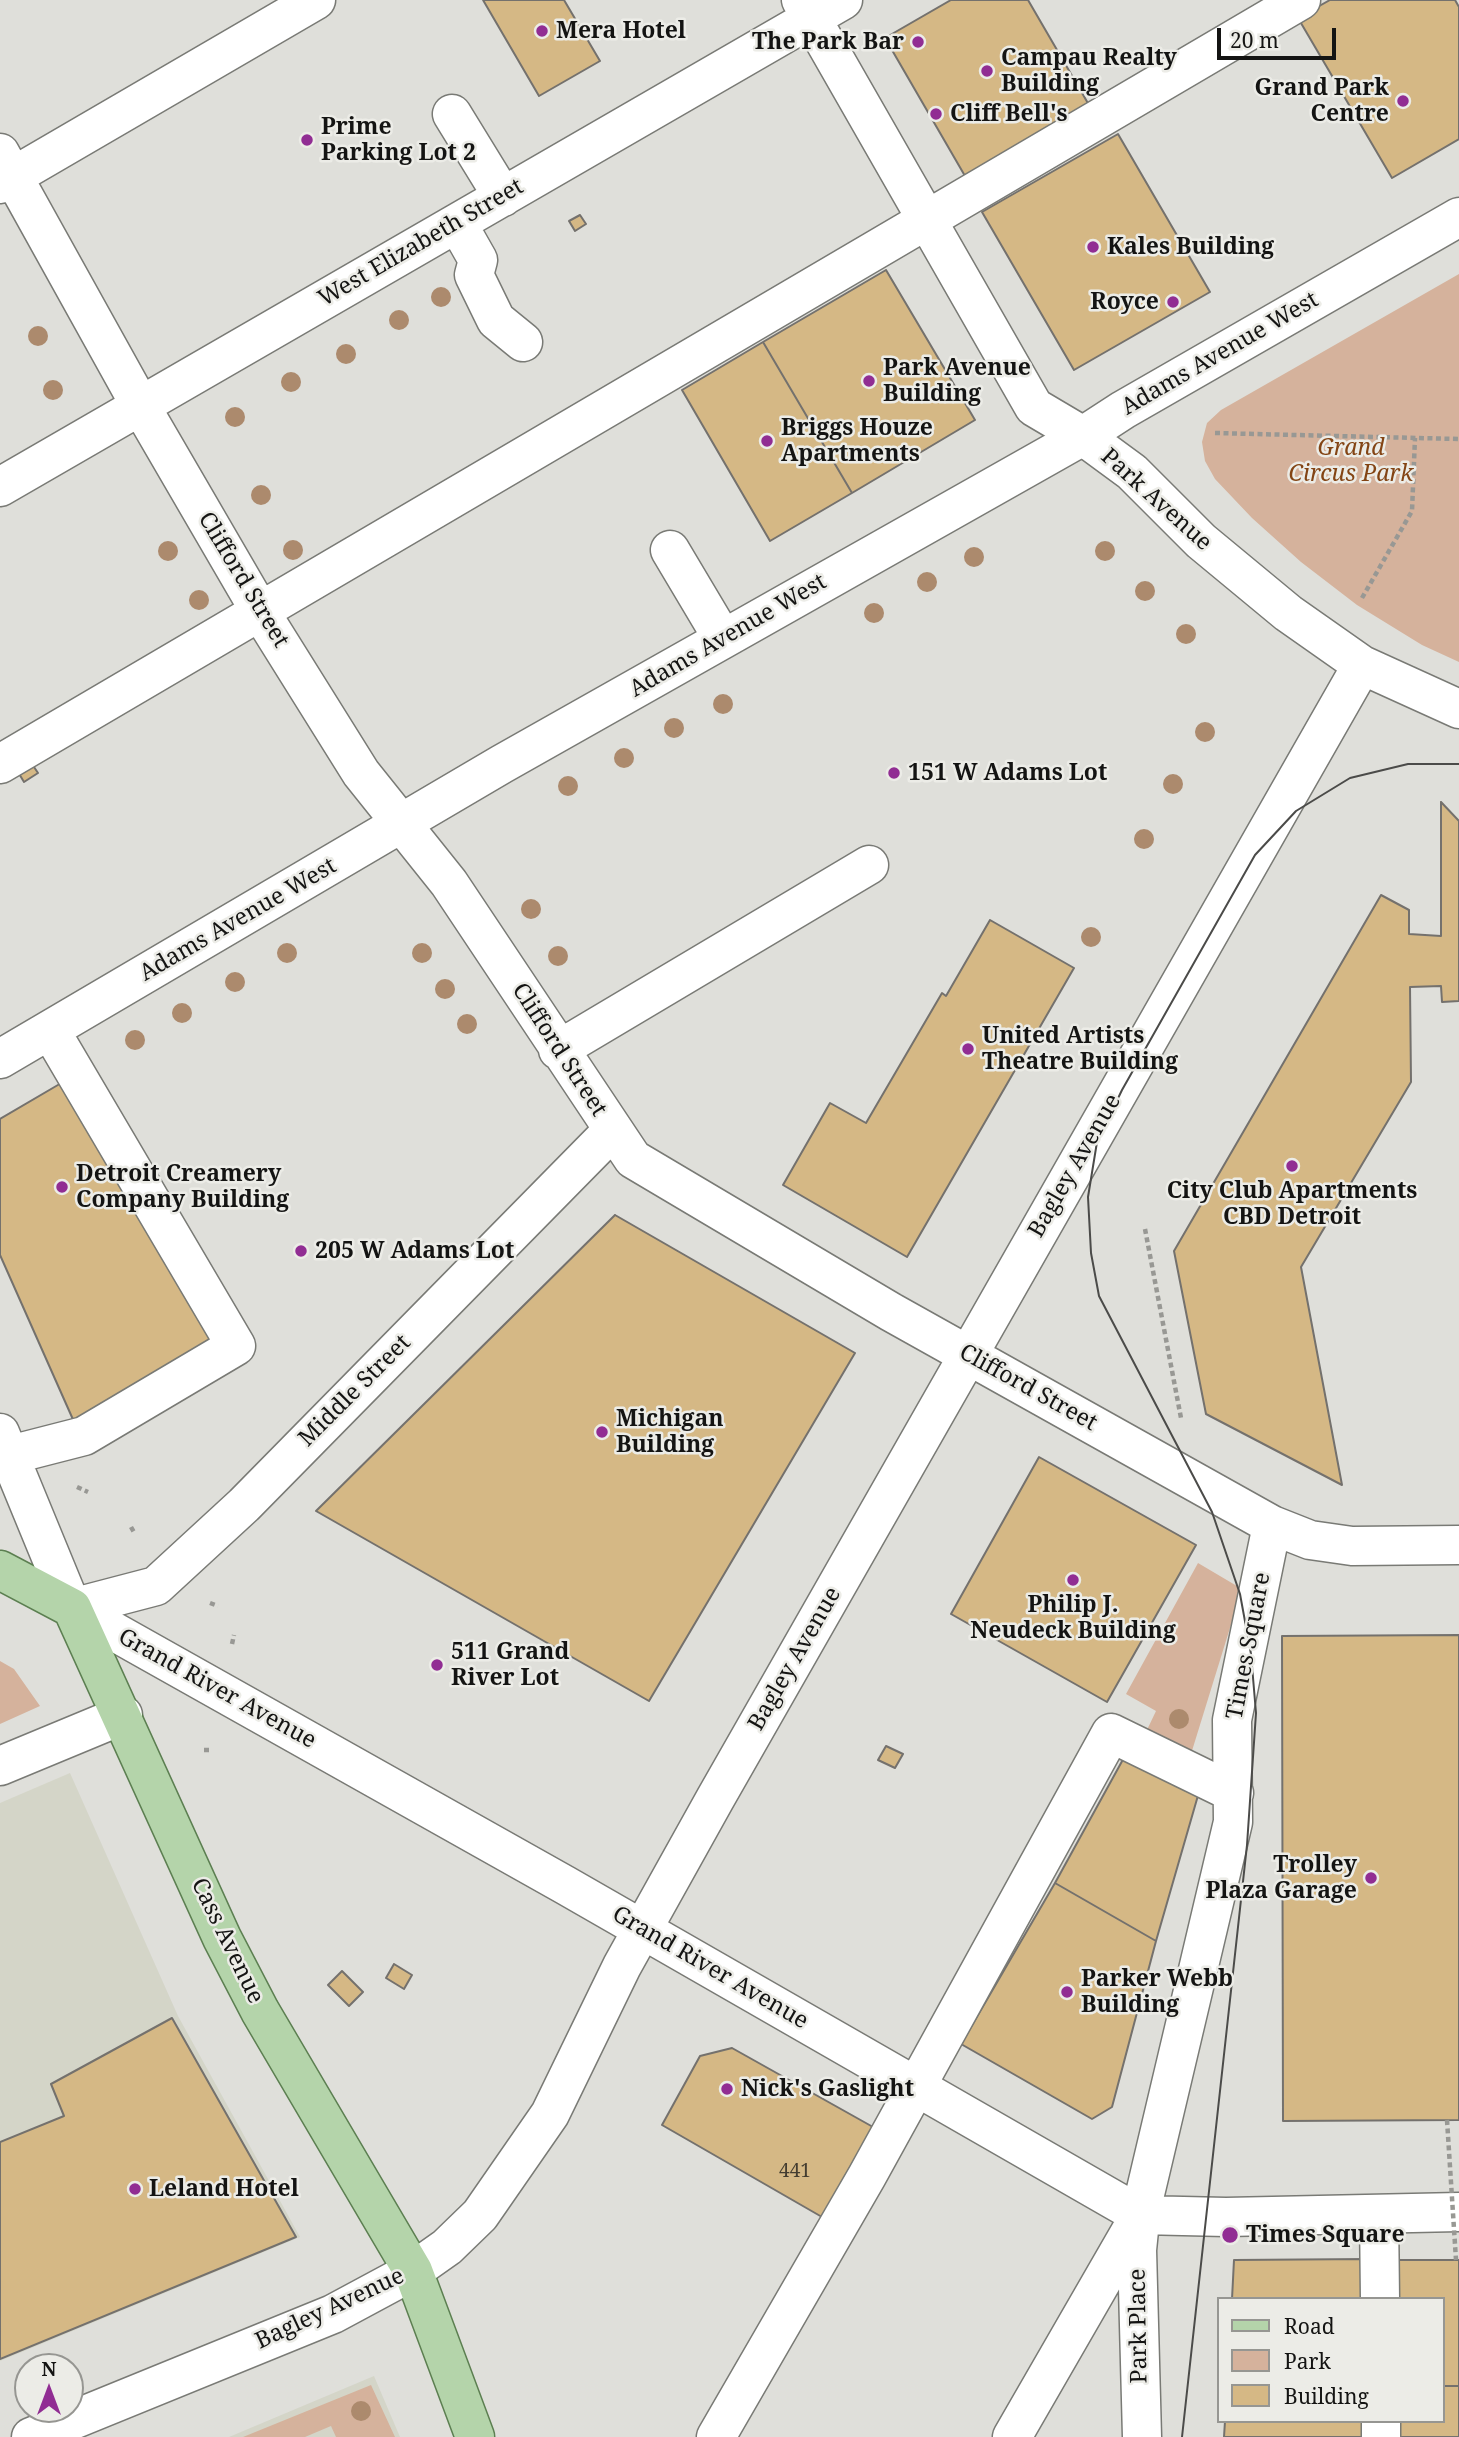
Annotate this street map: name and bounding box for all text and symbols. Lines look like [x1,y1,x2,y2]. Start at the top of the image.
scale bar [1221,14,1340,58]
place label: Mera Hotel [556,17,686,45]
marker: Mera Hotel [534,23,550,39]
text: 20 m [1230,26,1279,54]
place label: The Park Bar [752,28,904,56]
marker: The Park Bar [910,34,926,50]
place label: Campau Realty Building [1001,44,1177,98]
marker: Campau Realty Building [979,63,995,79]
place label: Grand Park Centre [1255,74,1389,128]
marker: Grand Park Centre [1395,93,1411,109]
place label: Cliff Bell's [950,100,1068,128]
marker: Cliff Bell's [928,106,944,122]
place label: Prime Parking Lot 2 [321,113,476,167]
marker: Prime Parking Lot 2 [299,132,315,148]
street label: West Elizabeth Street [314,173,528,313]
place label: Kales Building [1107,233,1274,261]
marker: Kales Building [1085,239,1101,255]
street label: Adams Avenue West [1117,286,1323,422]
place label: Royce [1090,288,1159,316]
marker: Royce [1165,294,1181,310]
place label: Park Avenue Building [883,354,1031,408]
marker: Park Avenue Building [861,373,877,389]
place label: Briggs Houze Apartments [781,414,933,468]
marker: Briggs Houze Apartments [759,433,775,449]
park label: Grand Circus Park [1289,434,1413,488]
street label: Park Avenue [1095,443,1217,557]
street label: Clifford Street [192,507,294,653]
street label: Adams Avenue West [625,568,831,704]
place label: 151 W Adams Lot [908,759,1107,787]
marker: 151 W Adams Lot [886,765,902,781]
street label: Adams Avenue West [135,852,341,988]
street label: Clifford Street [506,978,612,1122]
place label: United Artists Theatre Building [982,1022,1178,1076]
marker: United Artists Theatre Building [960,1041,976,1057]
street label: Bagley Avenue [1023,1089,1127,1243]
marker: City Club Apartments CBD Detroit [1284,1158,1300,1174]
place label: Detroit Creamery Company Building [76,1160,289,1214]
place label: City Club Apartments CBD Detroit [1167,1177,1417,1231]
marker: Detroit Creamery Company Building [54,1179,70,1195]
place label: 205 W Adams Lot [315,1237,514,1265]
marker: 205 W Adams Lot [293,1243,309,1259]
street label: Middle Street [293,1329,417,1453]
street label: Clifford Street [954,1339,1102,1437]
place label: Michigan Building [616,1405,724,1459]
marker: Michigan Building [594,1424,610,1440]
street label: Times Square [1221,1570,1277,1722]
marker: Philip J. Neudeck Building [1065,1572,1081,1588]
street label: Bagley Avenue [743,1582,847,1736]
place label: Philip J. Neudeck Building [970,1591,1176,1645]
street label: Grand River Avenue [113,1623,321,1755]
place label: 511 Grand River Lot [451,1638,569,1692]
marker: 511 Grand River Lot [429,1657,445,1673]
place label: Trolley Plaza Garage [1206,1851,1357,1905]
marker: Trolley Plaza Garage [1363,1870,1379,1886]
street label: Cass Avenue [185,1874,269,2008]
street label: Grand River Avenue [607,1901,813,2035]
place label: Parker Webb Building [1081,1965,1233,2019]
marker: Parker Webb Building [1059,1984,1075,2000]
place label: Nick's Gaslight [741,2075,914,2103]
marker: Nick's Gaslight [719,2081,735,2097]
house number: 441 [779,2161,811,2183]
place label: Leland Hotel [149,2175,299,2203]
marker: Leland Hotel [127,2181,143,2197]
place label: Times Square [1246,2221,1405,2249]
marker: Times Square [1220,2225,1240,2245]
street label: Bagley Avenue [251,2262,409,2356]
street label: Park Place [1124,2268,1154,2384]
legend [1218,2297,1445,2423]
text: Road [1284,2312,1335,2340]
text: Park [1284,2347,1331,2375]
north arrow [14,2353,84,2423]
text: N [42,2356,56,2382]
text: Building [1284,2382,1369,2410]

